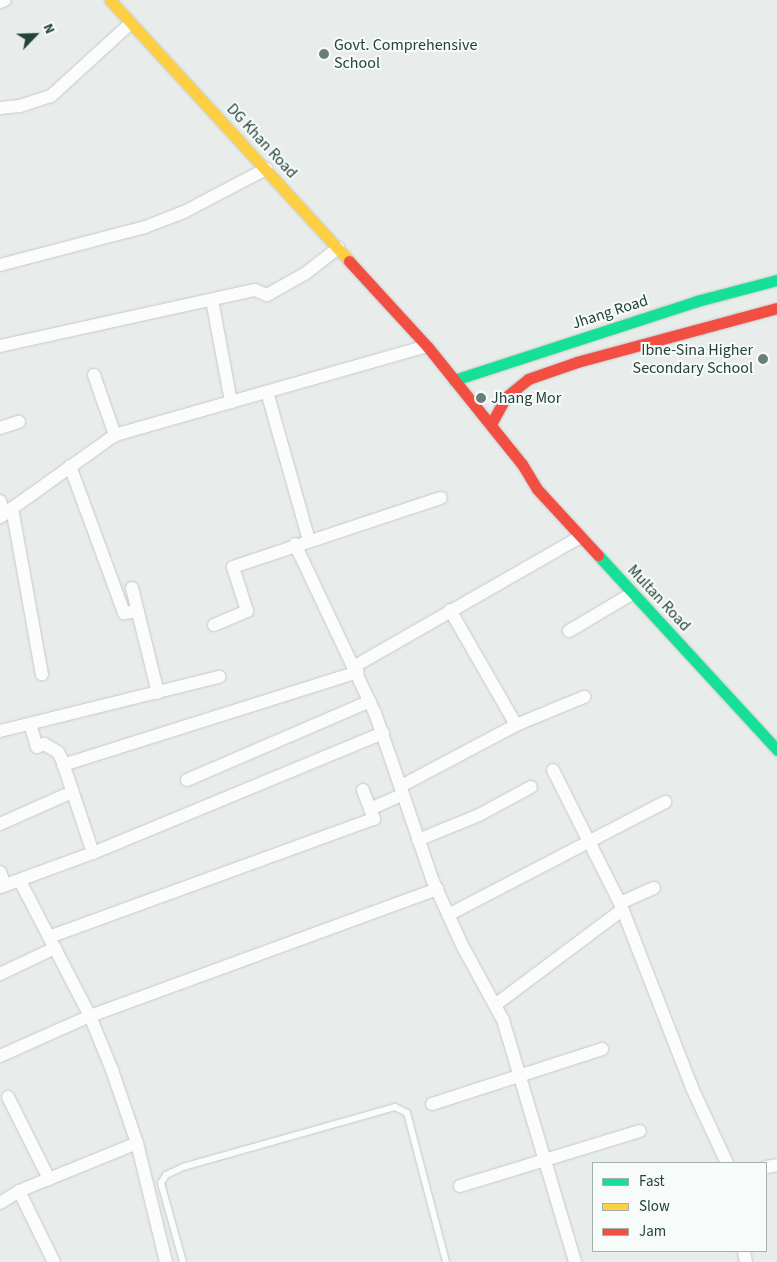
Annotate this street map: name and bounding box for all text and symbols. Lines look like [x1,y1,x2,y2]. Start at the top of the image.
north arrow [10,10,60,60]
text: N [38,21,60,37]
place label: Govt. Comprehensive School [334,35,477,73]
marker: Govt. Comprehensive School [318,48,330,60]
street label: DG Khan Road [223,100,301,182]
street label: Jhang Road [570,291,650,333]
place label: Ibne-Sina Higher Secondary School [633,340,753,378]
marker: Ibne-Sina Higher Secondary School [757,353,769,365]
place label: Jhang Mor [491,388,561,408]
marker: Jhang Mor [475,392,487,404]
street label: Multan Road [623,561,695,635]
legend [592,1162,767,1252]
text: Fast [639,1171,665,1192]
text: Slow [639,1196,670,1217]
text: Jam [639,1221,666,1242]

